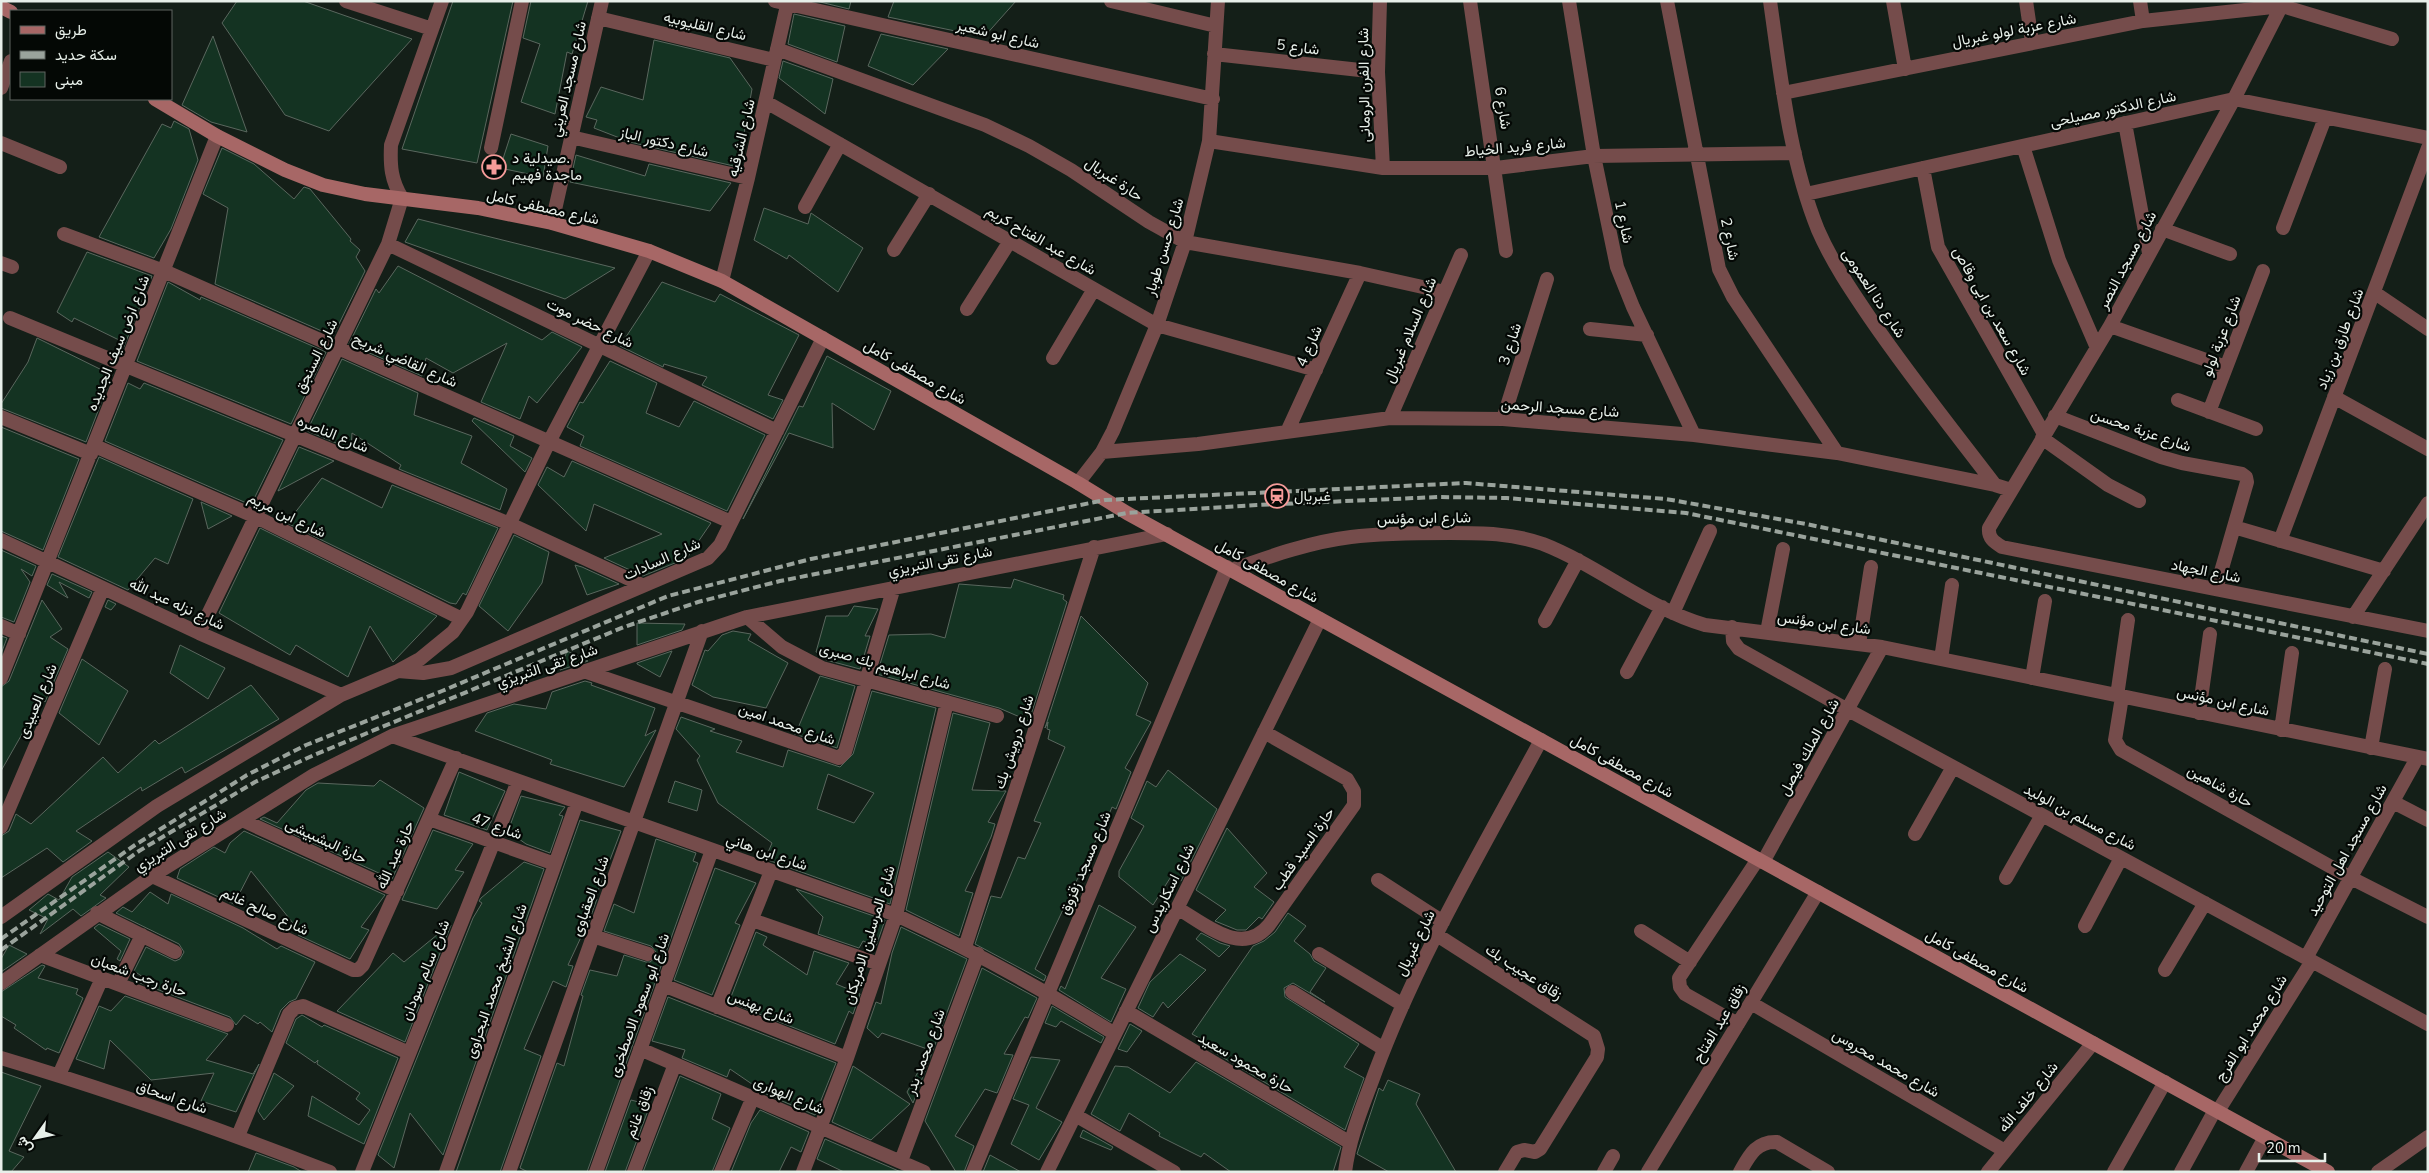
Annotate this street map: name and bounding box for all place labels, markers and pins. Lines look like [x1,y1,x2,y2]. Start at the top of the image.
place label: صيدلية د. ماجدة فهيم [512,148,582,185]
pharmacy icon: صيدلية د. ماجدة فهيم [481,154,507,180]
station icon: غبريال [1264,483,1290,509]
place label: غبريال [1294,486,1331,506]

